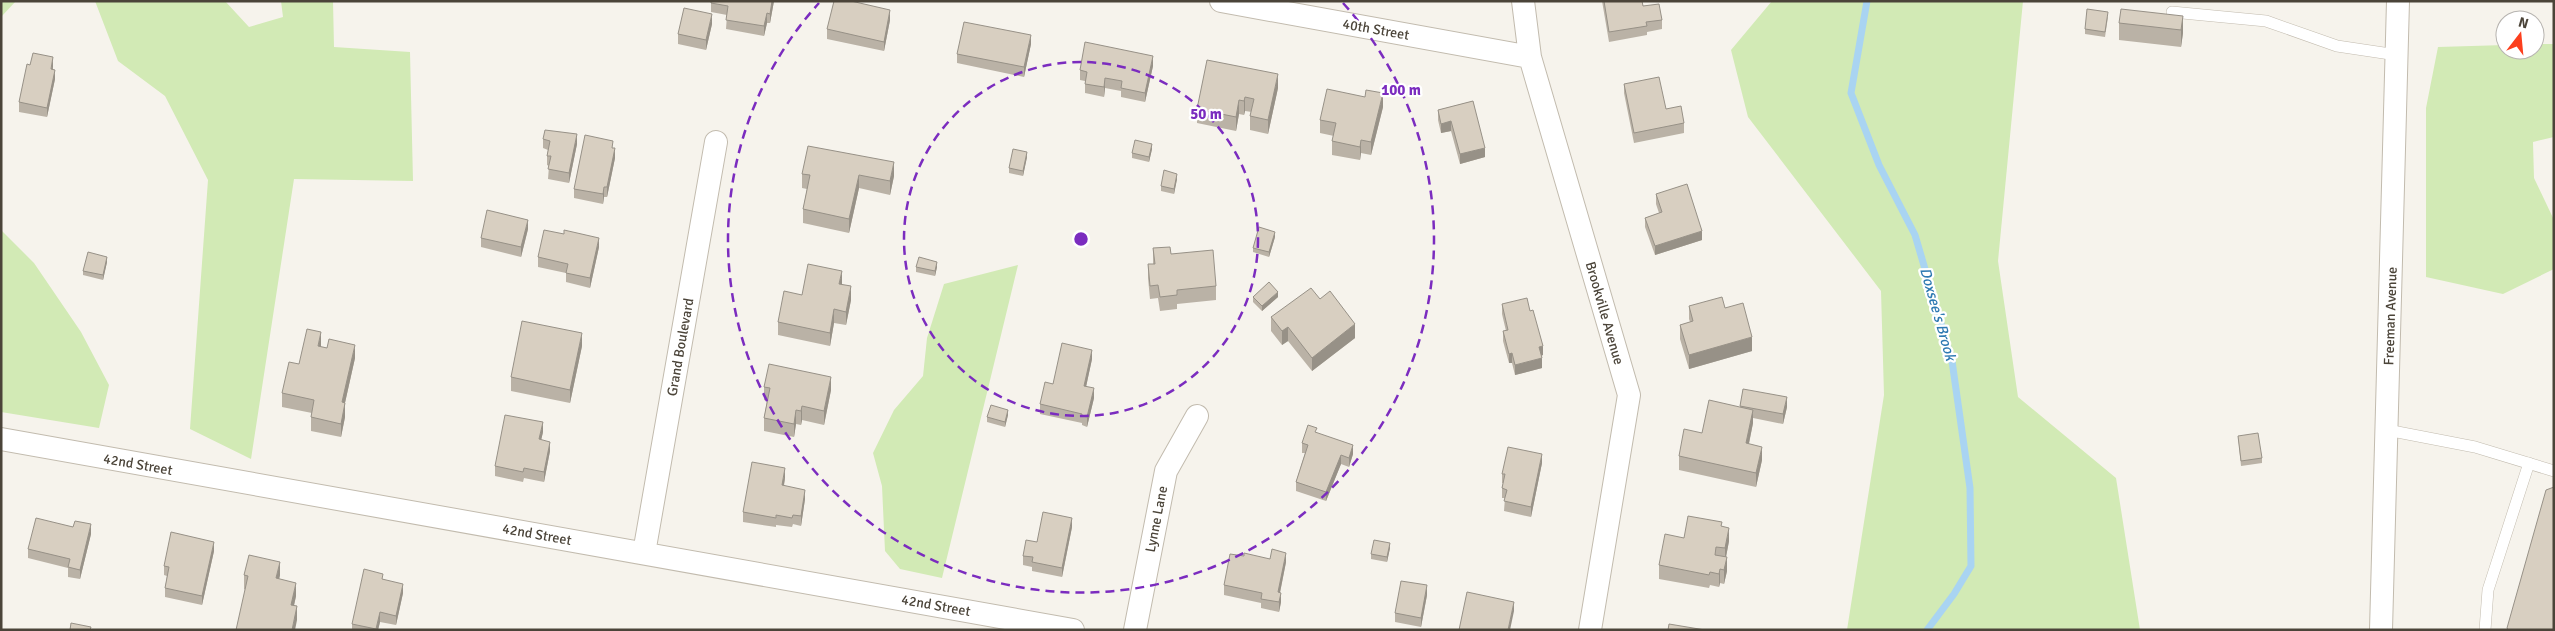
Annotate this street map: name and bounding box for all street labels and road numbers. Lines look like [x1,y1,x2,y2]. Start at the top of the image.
street label: 40th Street [1341,15,1411,44]
street label: Brookville Avenue [1582,260,1627,367]
street label: Freeman Avenue [2380,266,2401,366]
street label: Grand Boulevard [663,297,697,398]
street label: 42nd Street [102,450,174,479]
street label: Lynne Lane [1142,484,1171,554]
street label: 42nd Street [501,520,573,549]
street label: 42nd Street [900,591,972,620]

